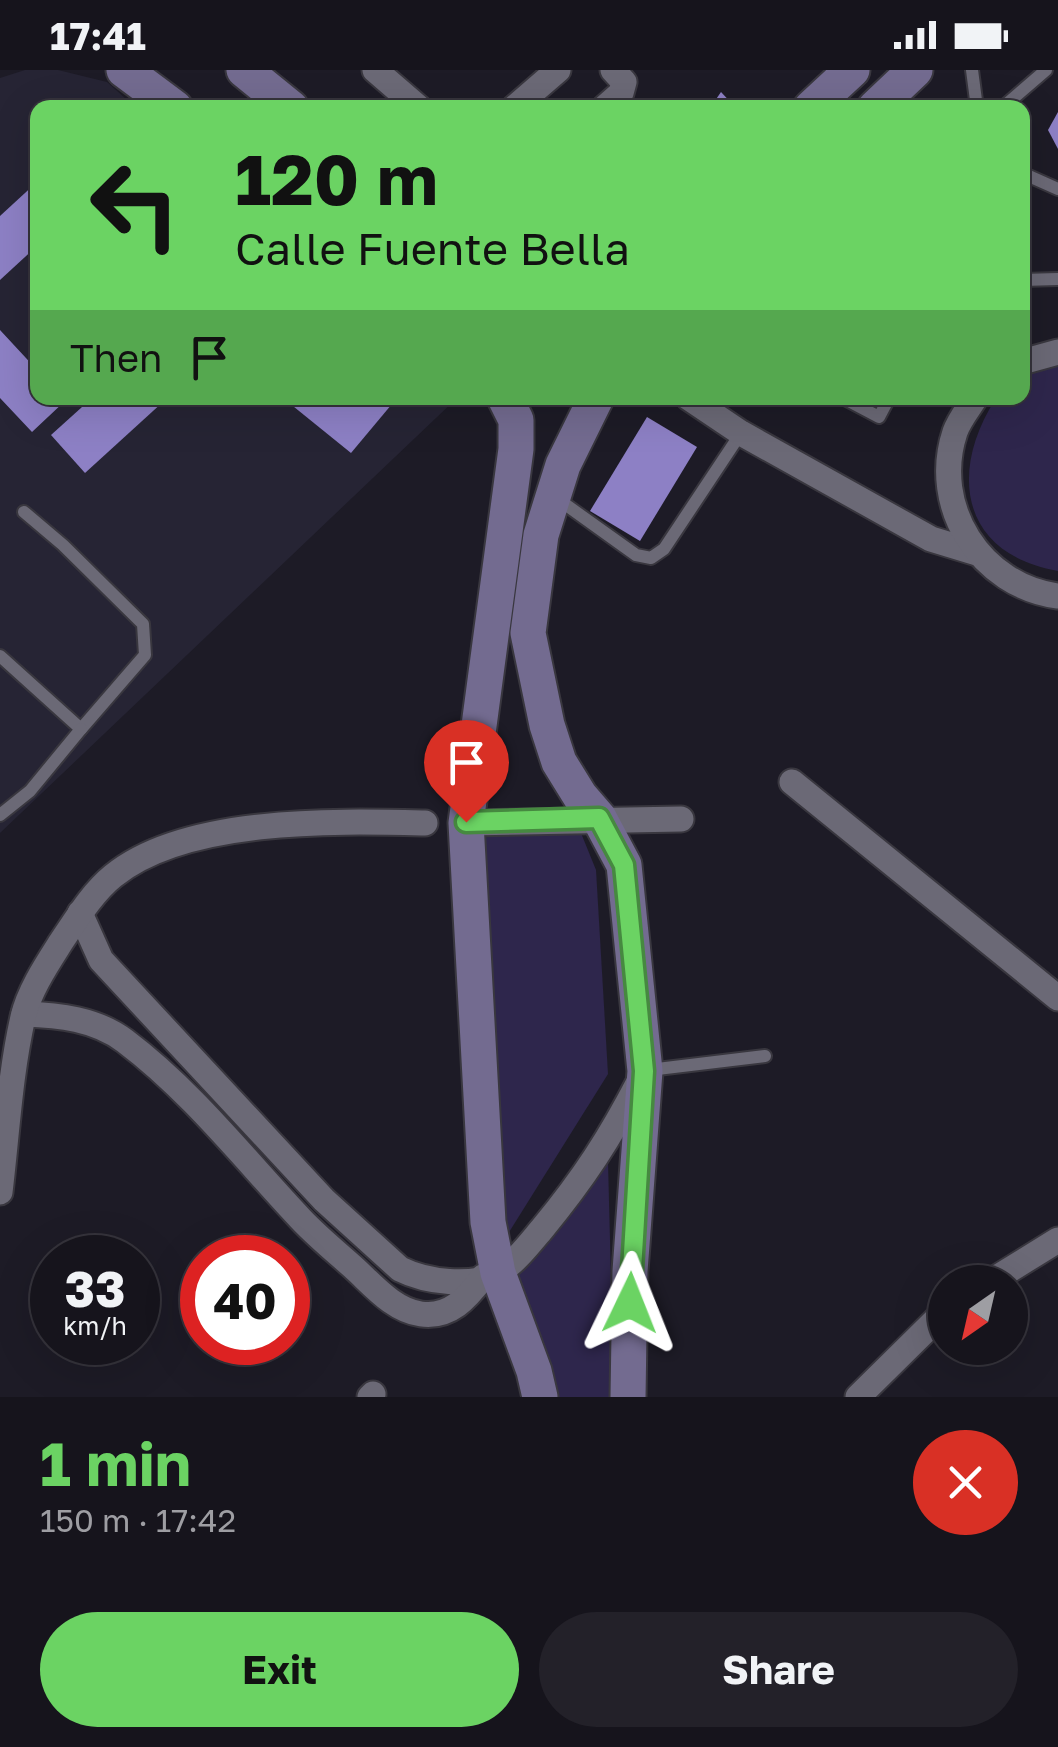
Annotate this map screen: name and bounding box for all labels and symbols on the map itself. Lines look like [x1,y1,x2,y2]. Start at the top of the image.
pin [424,720,509,823]
speed limit sign: 40 [180,1235,310,1365]
position arrow [578,1251,682,1355]
north arrow [928,1265,1028,1365]

